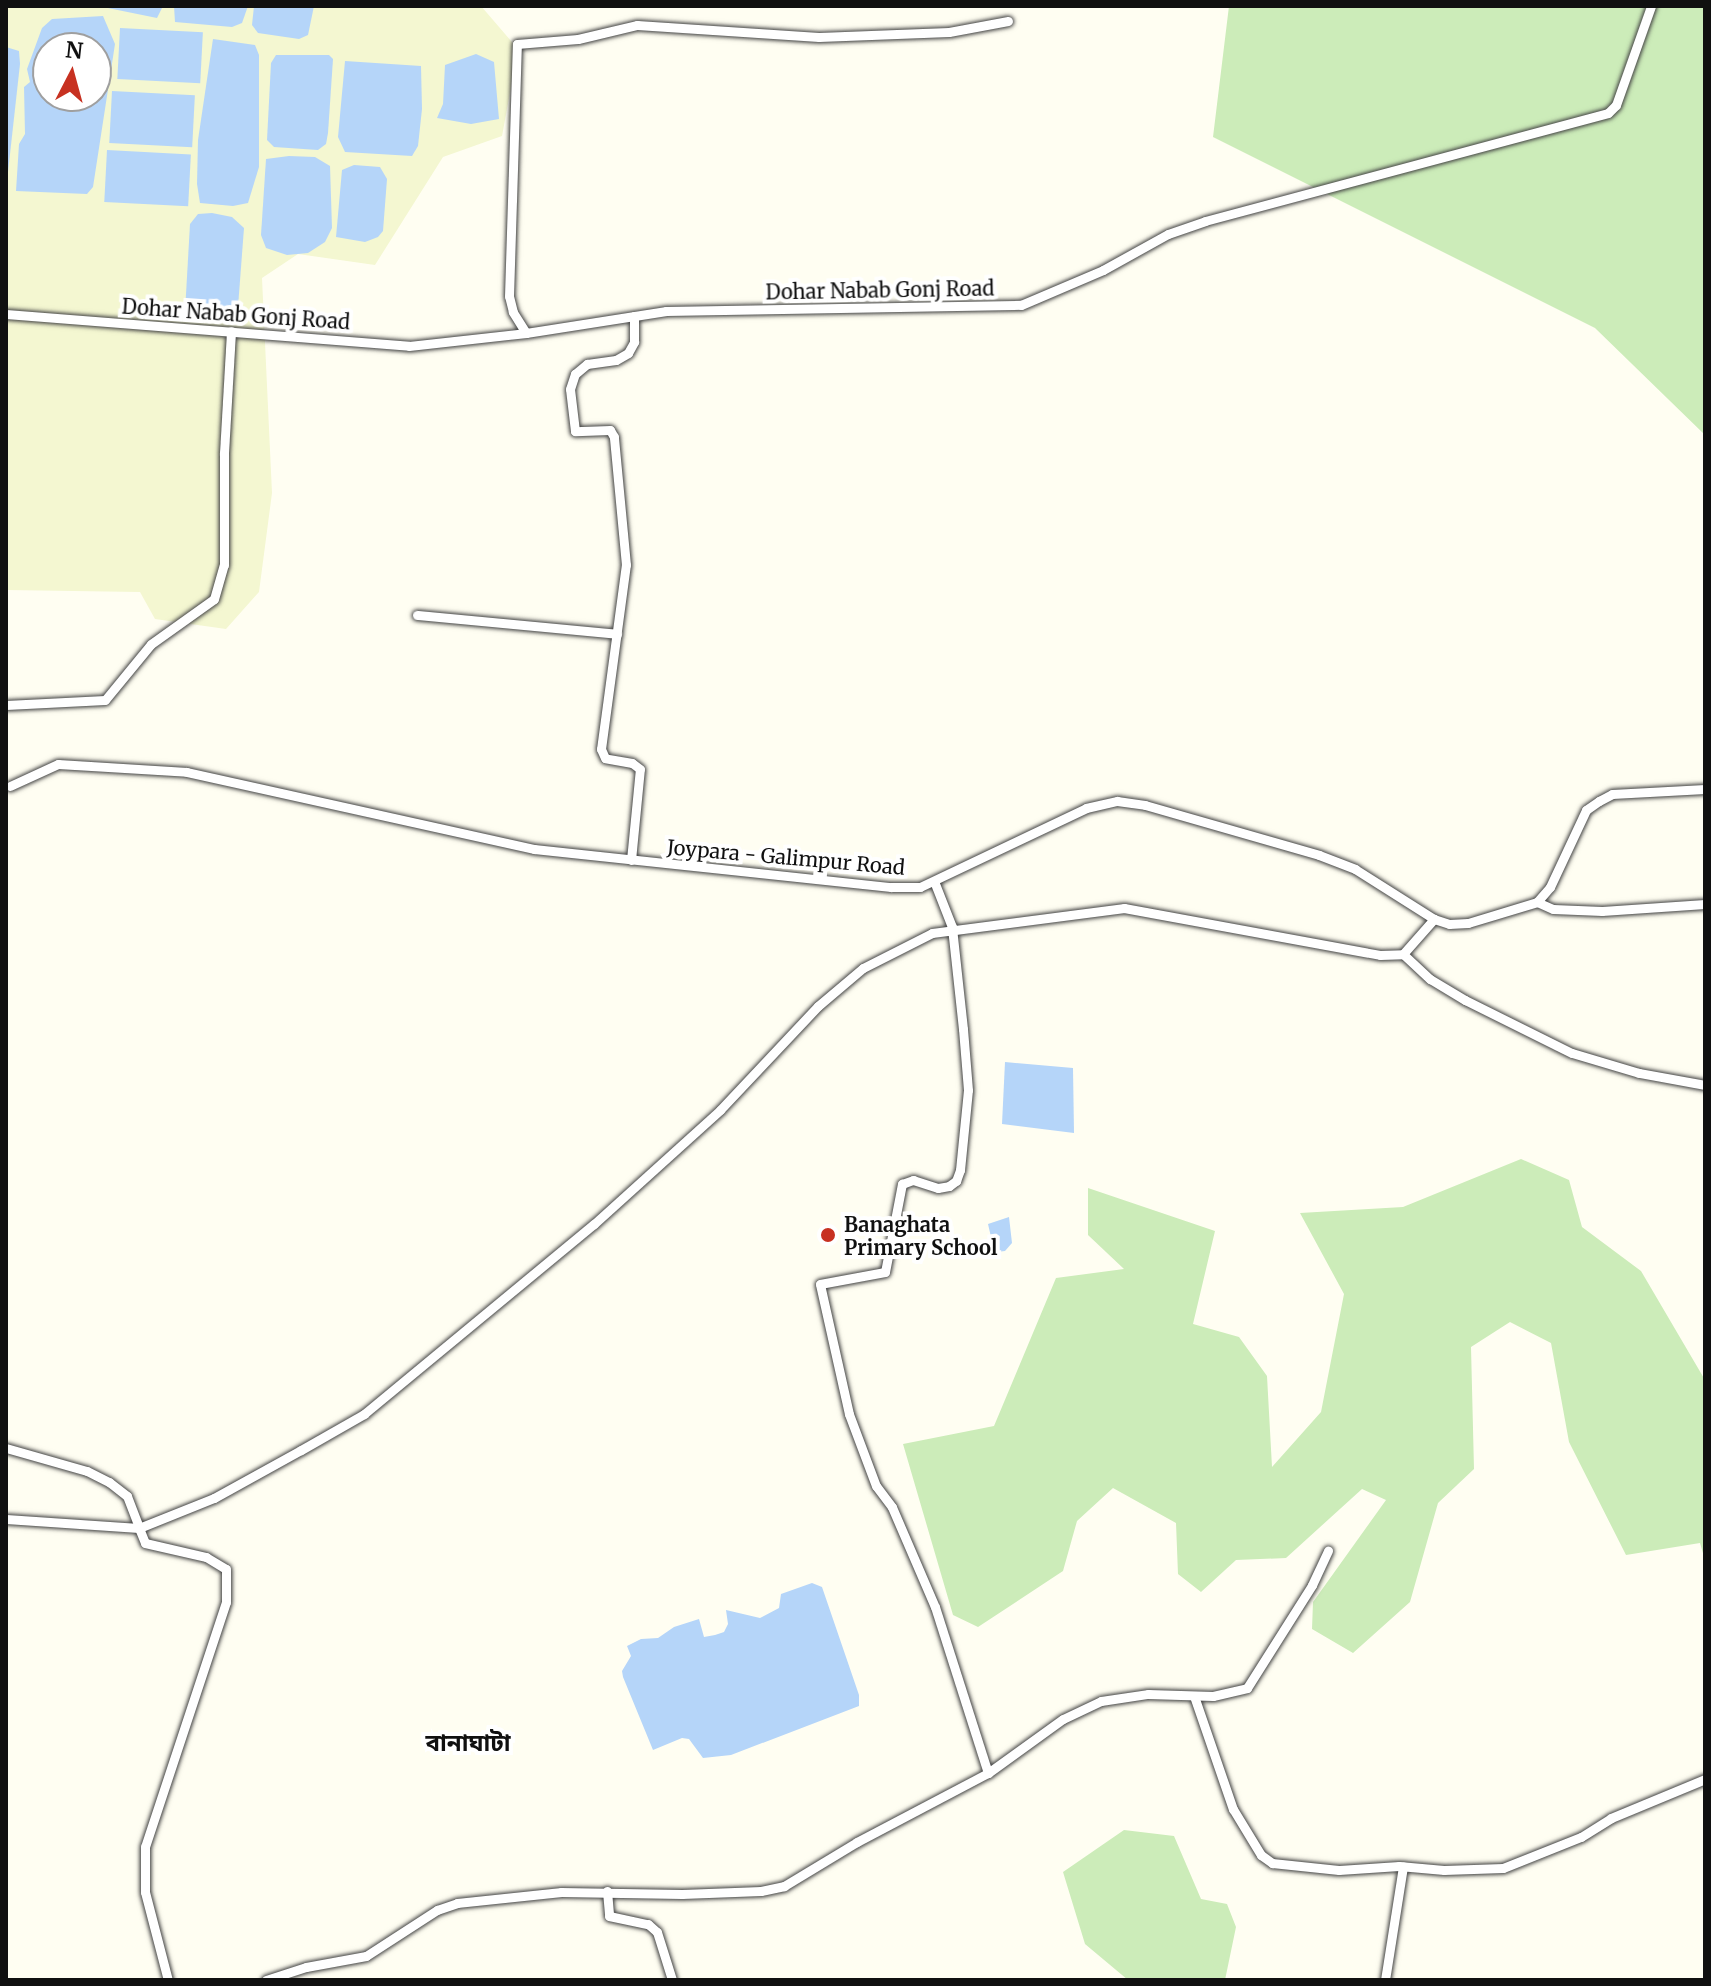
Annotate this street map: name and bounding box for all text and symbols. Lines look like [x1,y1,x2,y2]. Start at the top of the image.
north arrow [32,32,112,112]
text: N [64,35,84,65]
street label: Dohar Nabab Gonj Road [765,276,995,304]
street label: Dohar Nabab Gonj Road [121,294,351,334]
street label: Joypara - Galimpur Road [666,835,906,879]
place label: Banaghata Primary School [844,1212,997,1259]
marker: Banaghata Primary School [819,1226,837,1244]
district label: বানাঘাটা [426,1729,510,1757]

